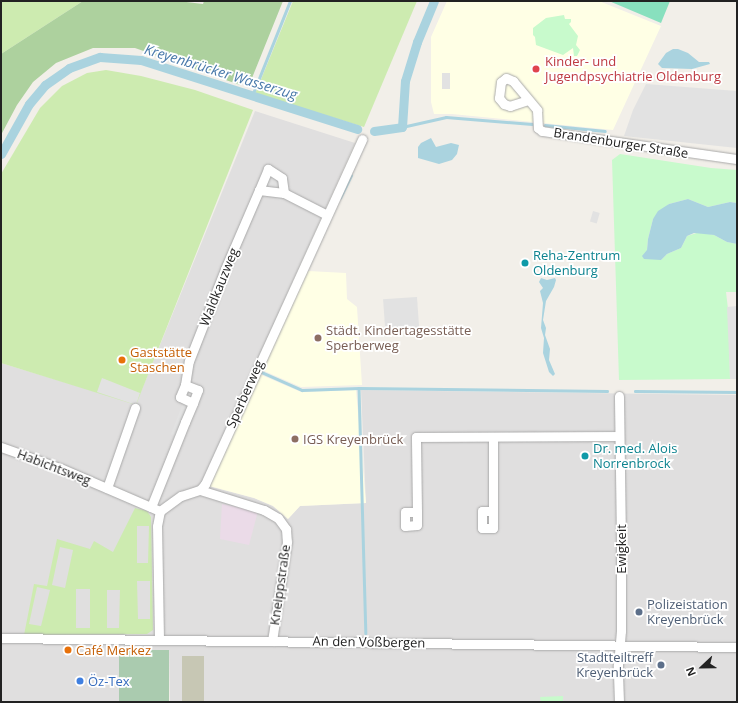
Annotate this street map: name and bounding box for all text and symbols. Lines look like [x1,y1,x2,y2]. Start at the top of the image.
water label: Kreyenbrücker Wasserzug [143,41,299,103]
place label: Kinder- und Jugendpsychiatrie Oldenburg [545,54,721,85]
marker: Kinder- und Jugendpsychiatrie Oldenburg [530,63,542,75]
street label: Brandenburger Straße [553,125,689,161]
street label: Waldkauzweg [196,246,242,328]
place label: Reha-Zentrum Oldenburg [533,248,620,279]
marker: Reha-Zentrum Oldenburg [520,258,530,268]
place label: Städt. Kindertagesstätte Sperberweg [326,323,471,354]
marker: Städt. Kindertagesstätte Sperberweg [313,333,323,343]
place label: Gaststätte Staschen [130,345,192,376]
marker: Gaststätte Staschen [117,355,127,365]
street label: Sperberweg [223,358,267,430]
place label: IGS Kreyenbrück [303,431,403,447]
marker: IGS Kreyenbrück [290,434,300,444]
place label: Dr. med. Alois Norrenbrock [593,441,677,472]
street label: Habichtsweg [15,446,93,488]
marker: Dr. med. Alois Norrenbrock [580,451,590,461]
street label: Ewigkeit [613,524,629,574]
street label: Kneippstraße [267,544,293,626]
place label: Polizeistation Kreyenbrück [647,597,728,628]
marker: Polizeistation Kreyenbrück [634,607,644,617]
street label: An den Voßbergen [313,633,425,651]
place label: Café Merkez [76,642,151,658]
marker: Café Merkez [63,645,73,655]
north arrow [682,647,722,687]
place label: Stadtteiltreff Kreyenbrück [576,650,653,681]
marker: Stadtteiltreff Kreyenbrück [656,660,666,670]
text: N [682,665,699,679]
place label: Öz-Tex [88,673,130,689]
marker: Öz-Tex [75,676,85,686]

